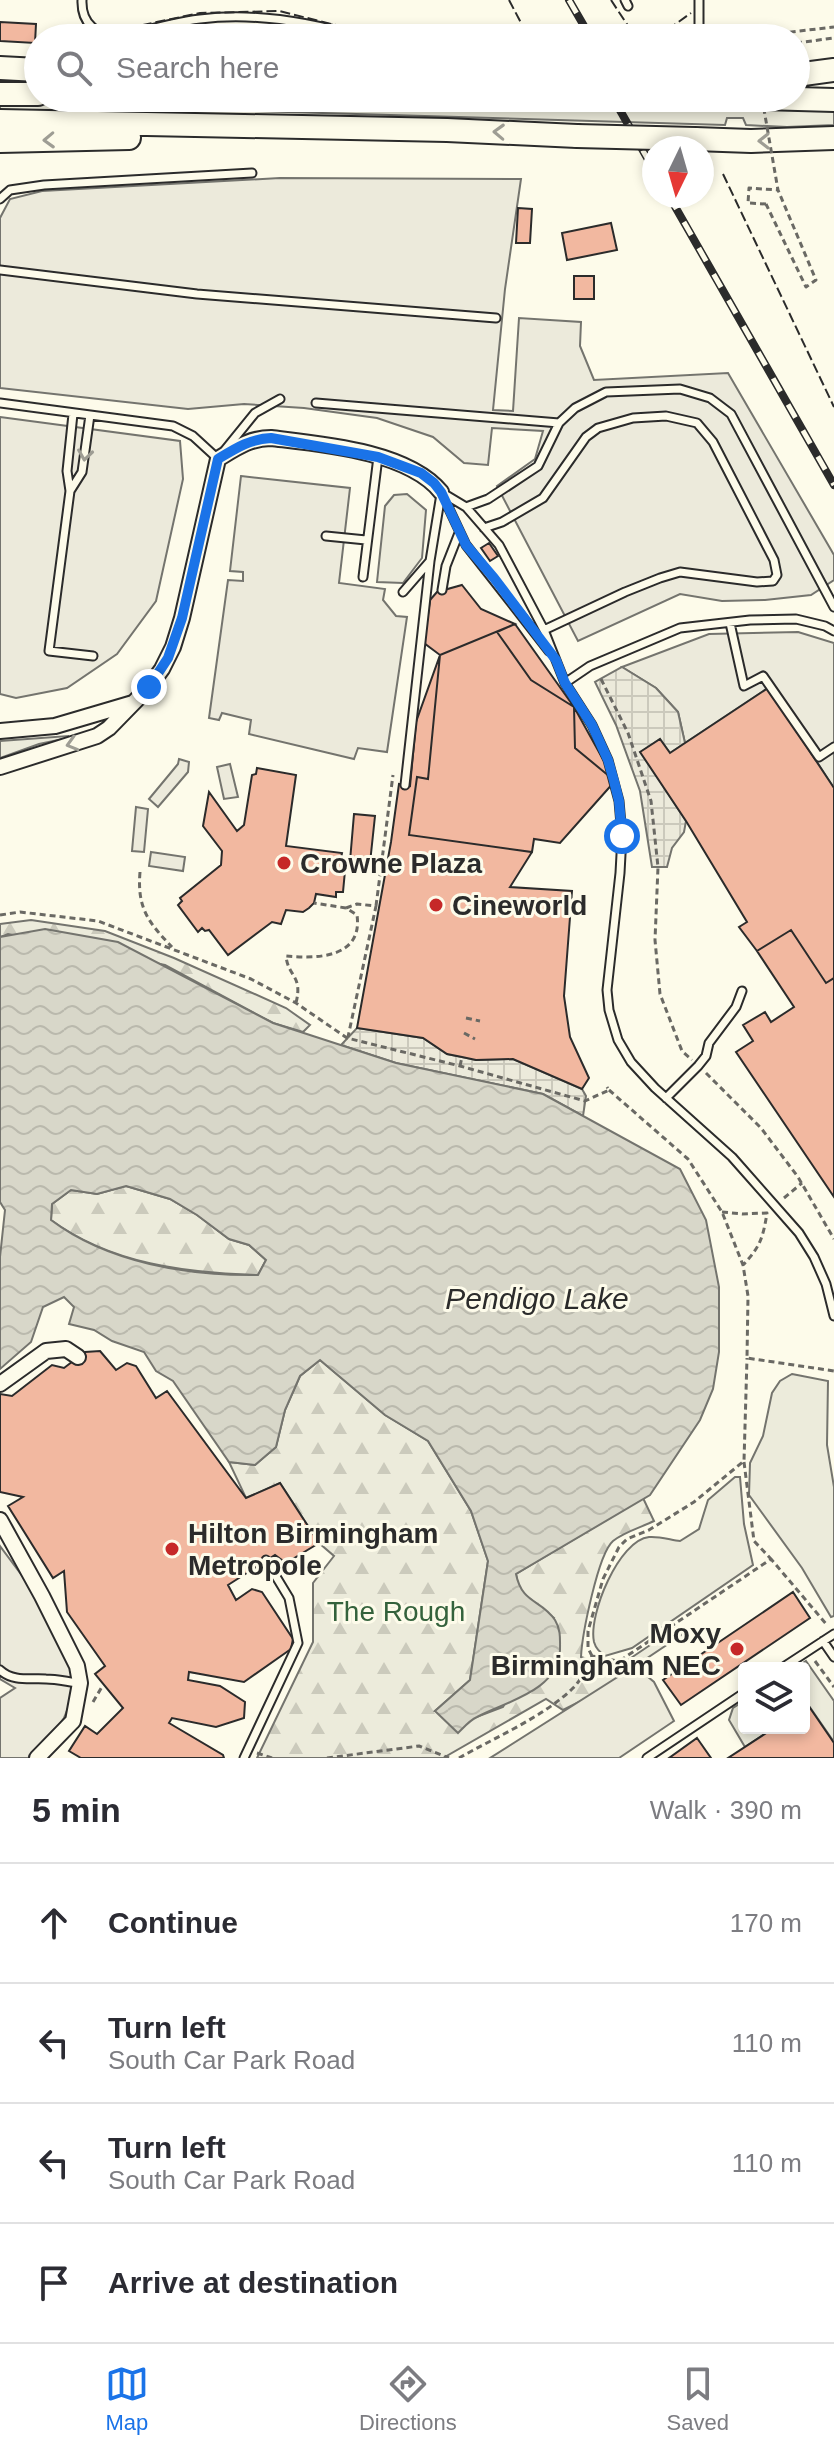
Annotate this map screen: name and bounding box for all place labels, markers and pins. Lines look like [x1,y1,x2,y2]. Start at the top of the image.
place label: Crowne Plaza [300,848,482,879]
marker: Crowne Plaza [275,854,293,872]
place label: Cineworld [452,890,587,921]
marker: Cineworld [427,896,445,914]
place label: Hilton Birmingham Metropole [188,1518,438,1581]
marker: Hilton Birmingham Metropole [163,1540,181,1558]
place label: Moxy Birmingham NEC [491,1618,721,1681]
marker: Moxy Birmingham NEC [728,1640,746,1658]

